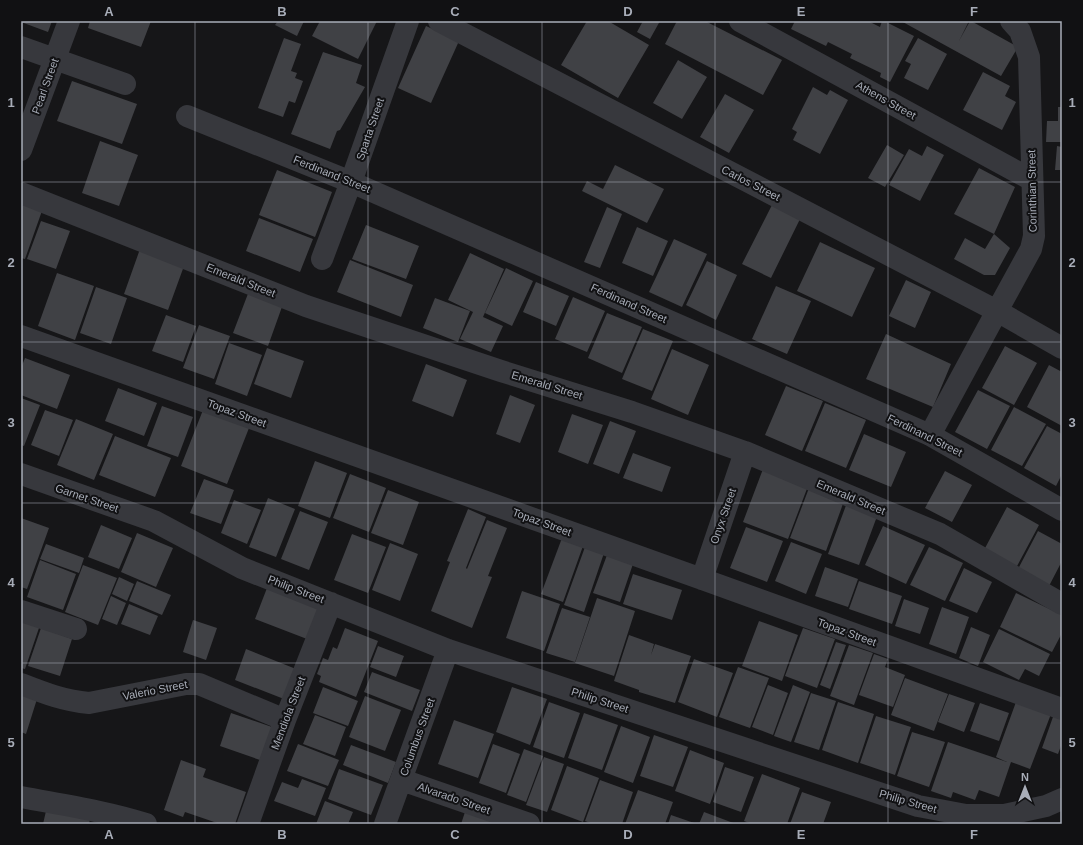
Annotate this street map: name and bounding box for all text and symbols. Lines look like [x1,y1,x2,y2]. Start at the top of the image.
text: A [104,4,114,19]
text: B [277,4,287,19]
text: C [450,4,460,19]
text: D [623,4,633,19]
text: E [797,4,806,19]
text: F [970,4,978,19]
street label: Pearl Street [29,57,61,115]
street label: Athens Street [854,79,918,121]
text: 1 [7,95,15,110]
text: 1 [1068,95,1076,110]
street label: Sparta Street [354,96,386,162]
street label: Corinthian Street [1025,150,1039,232]
street label: Ferdinand Street [292,153,372,195]
street label: Carlos Street [720,163,782,203]
text: 2 [7,255,15,270]
text: 2 [1068,255,1076,270]
street label: Emerald Street [205,261,277,299]
street label: Ferdinand Street [589,281,669,325]
street label: Emerald Street [510,369,584,401]
street label: Topaz Street [206,397,268,429]
street label: Ferdinand Street [886,412,964,458]
text: 3 [7,415,15,430]
text: 3 [1068,415,1076,430]
street label: Emerald Street [815,477,887,517]
street label: Garnet Street [54,482,120,514]
street label: Onyx Street [708,487,738,545]
street label: Topaz Street [511,506,573,538]
street label: Philip Street [266,573,326,605]
text: 4 [7,575,15,590]
text: 4 [1068,575,1076,590]
street label: Topaz Street [816,616,878,648]
street label: Mendiola Street [269,675,307,751]
street label: Valerio Street [122,678,188,702]
street label: Philip Street [570,685,630,715]
street label: Columbus Street [397,696,437,778]
text: 5 [7,735,15,750]
text: 5 [1068,735,1076,750]
north arrow [1005,767,1045,807]
text: N [1021,771,1029,783]
street label: Alvarado Street [416,780,492,816]
street label: Philip Street [878,787,938,815]
text: A [104,827,114,842]
text: B [277,827,287,842]
text: C [450,827,460,842]
text: D [623,827,633,842]
text: E [797,827,806,842]
text: F [970,827,978,842]

